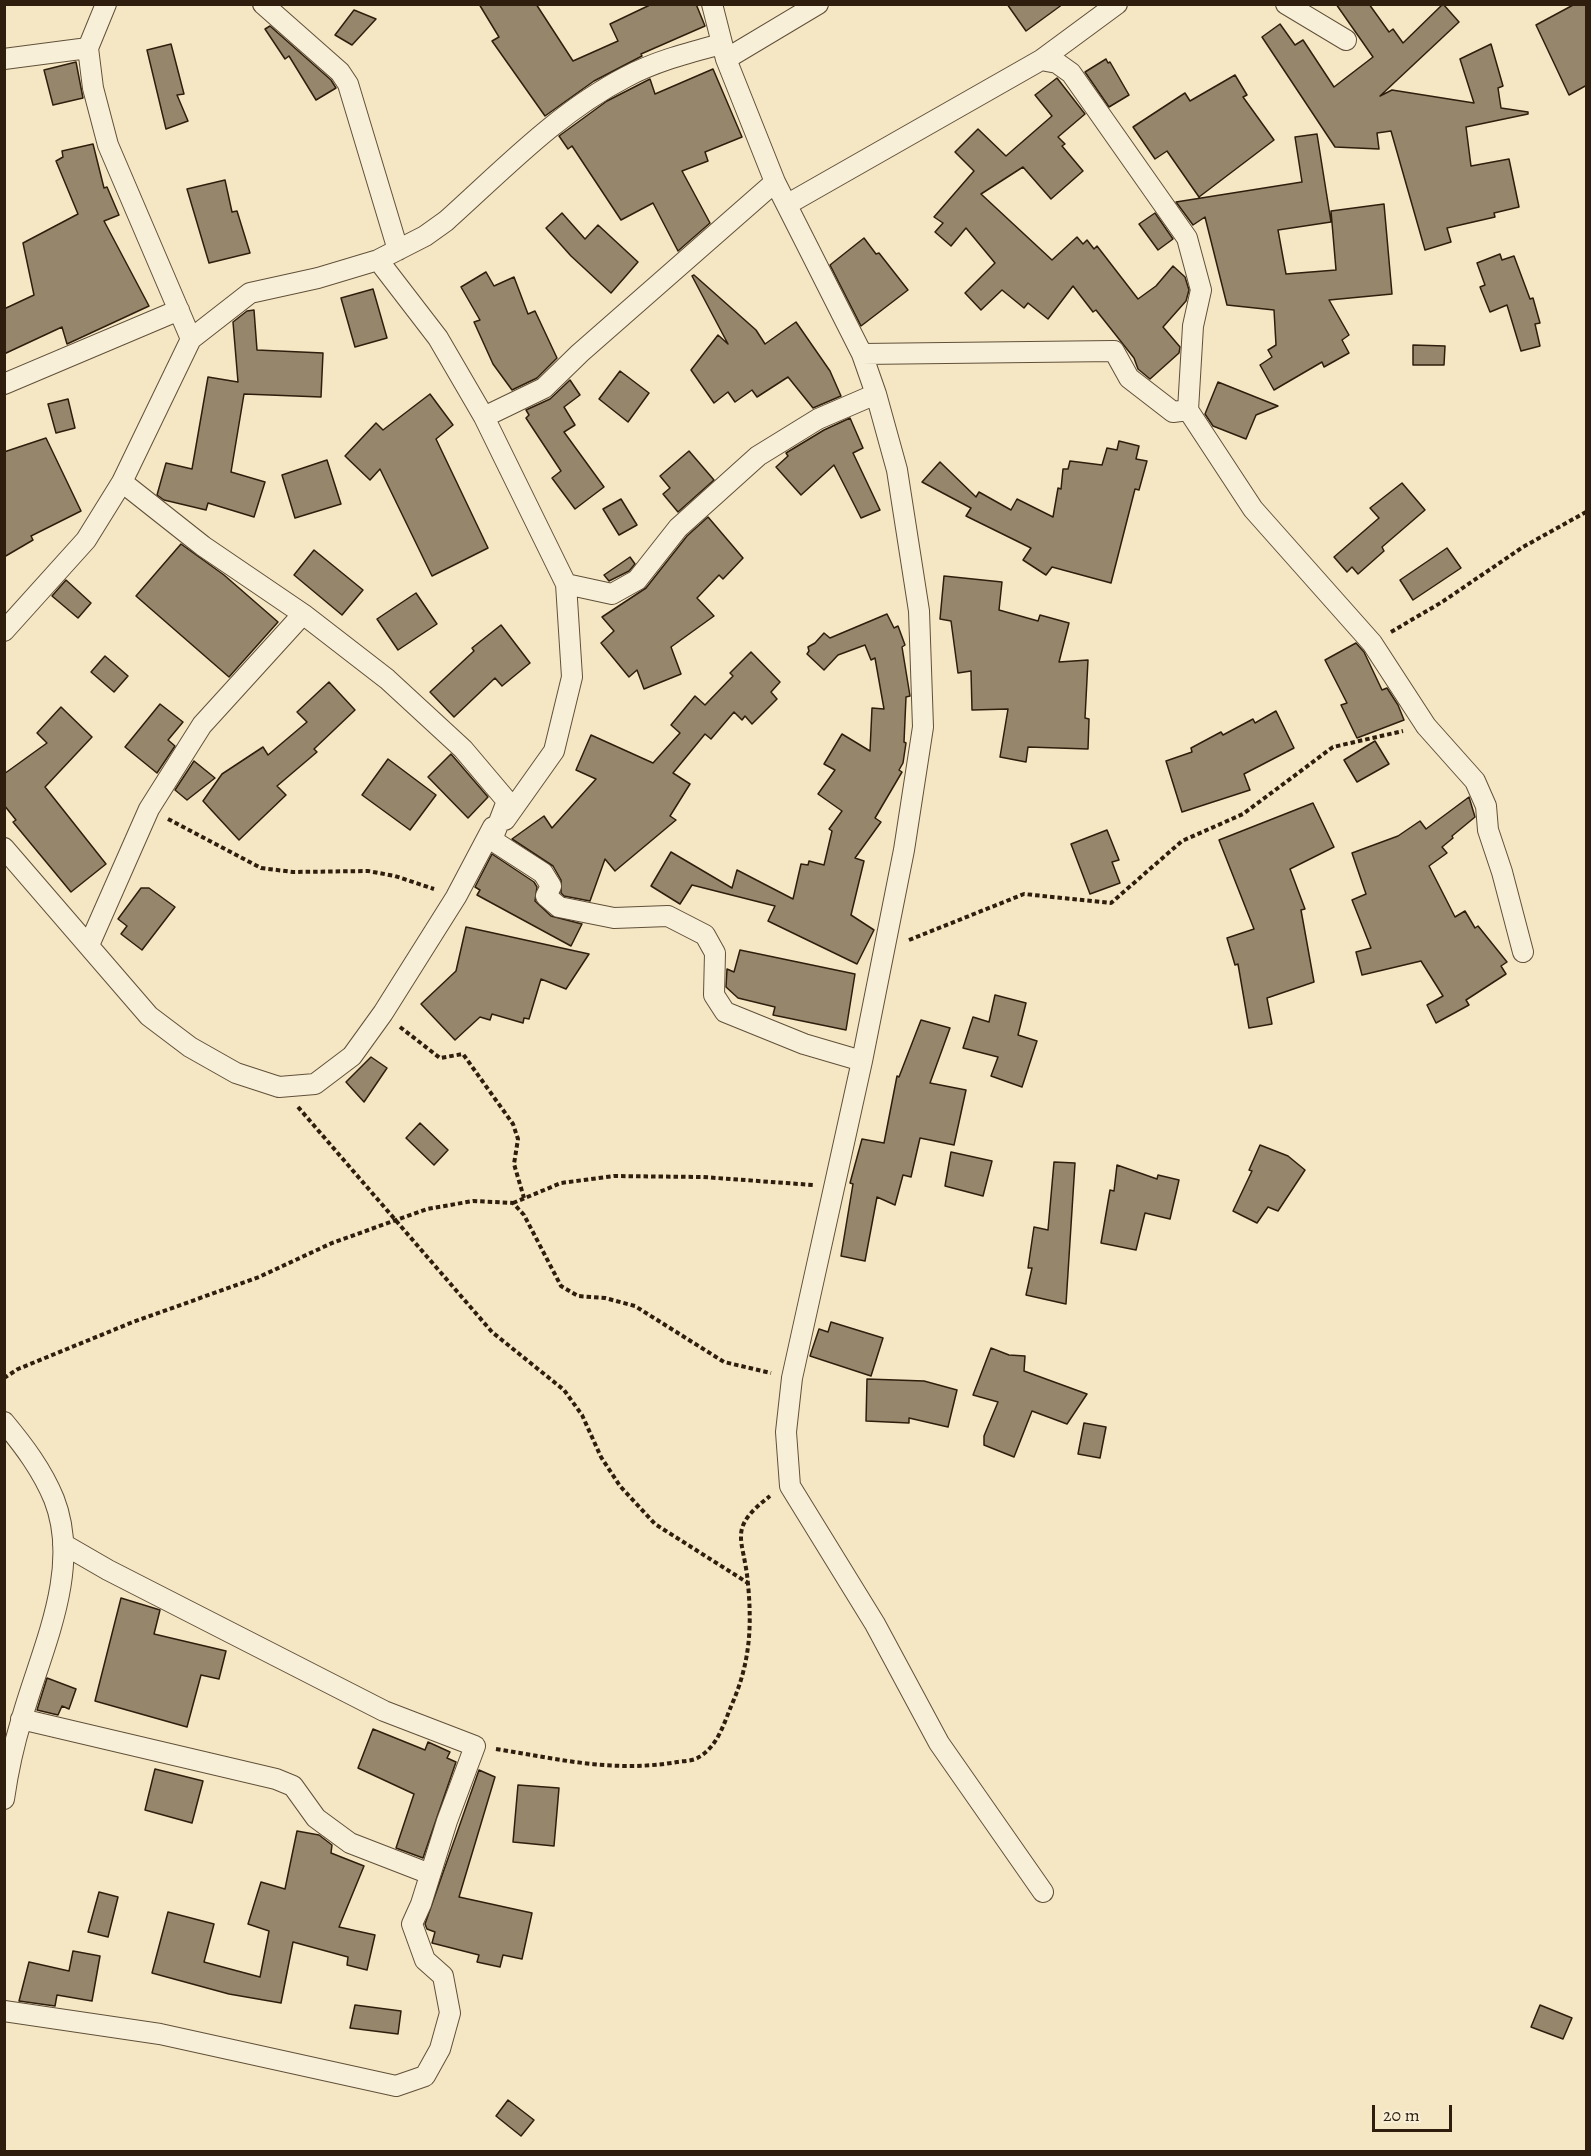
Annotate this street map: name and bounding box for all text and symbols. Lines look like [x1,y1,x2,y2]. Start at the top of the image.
scale bar [1375,2093,1454,2131]
text: 20 m [1383,2103,1420,2127]

